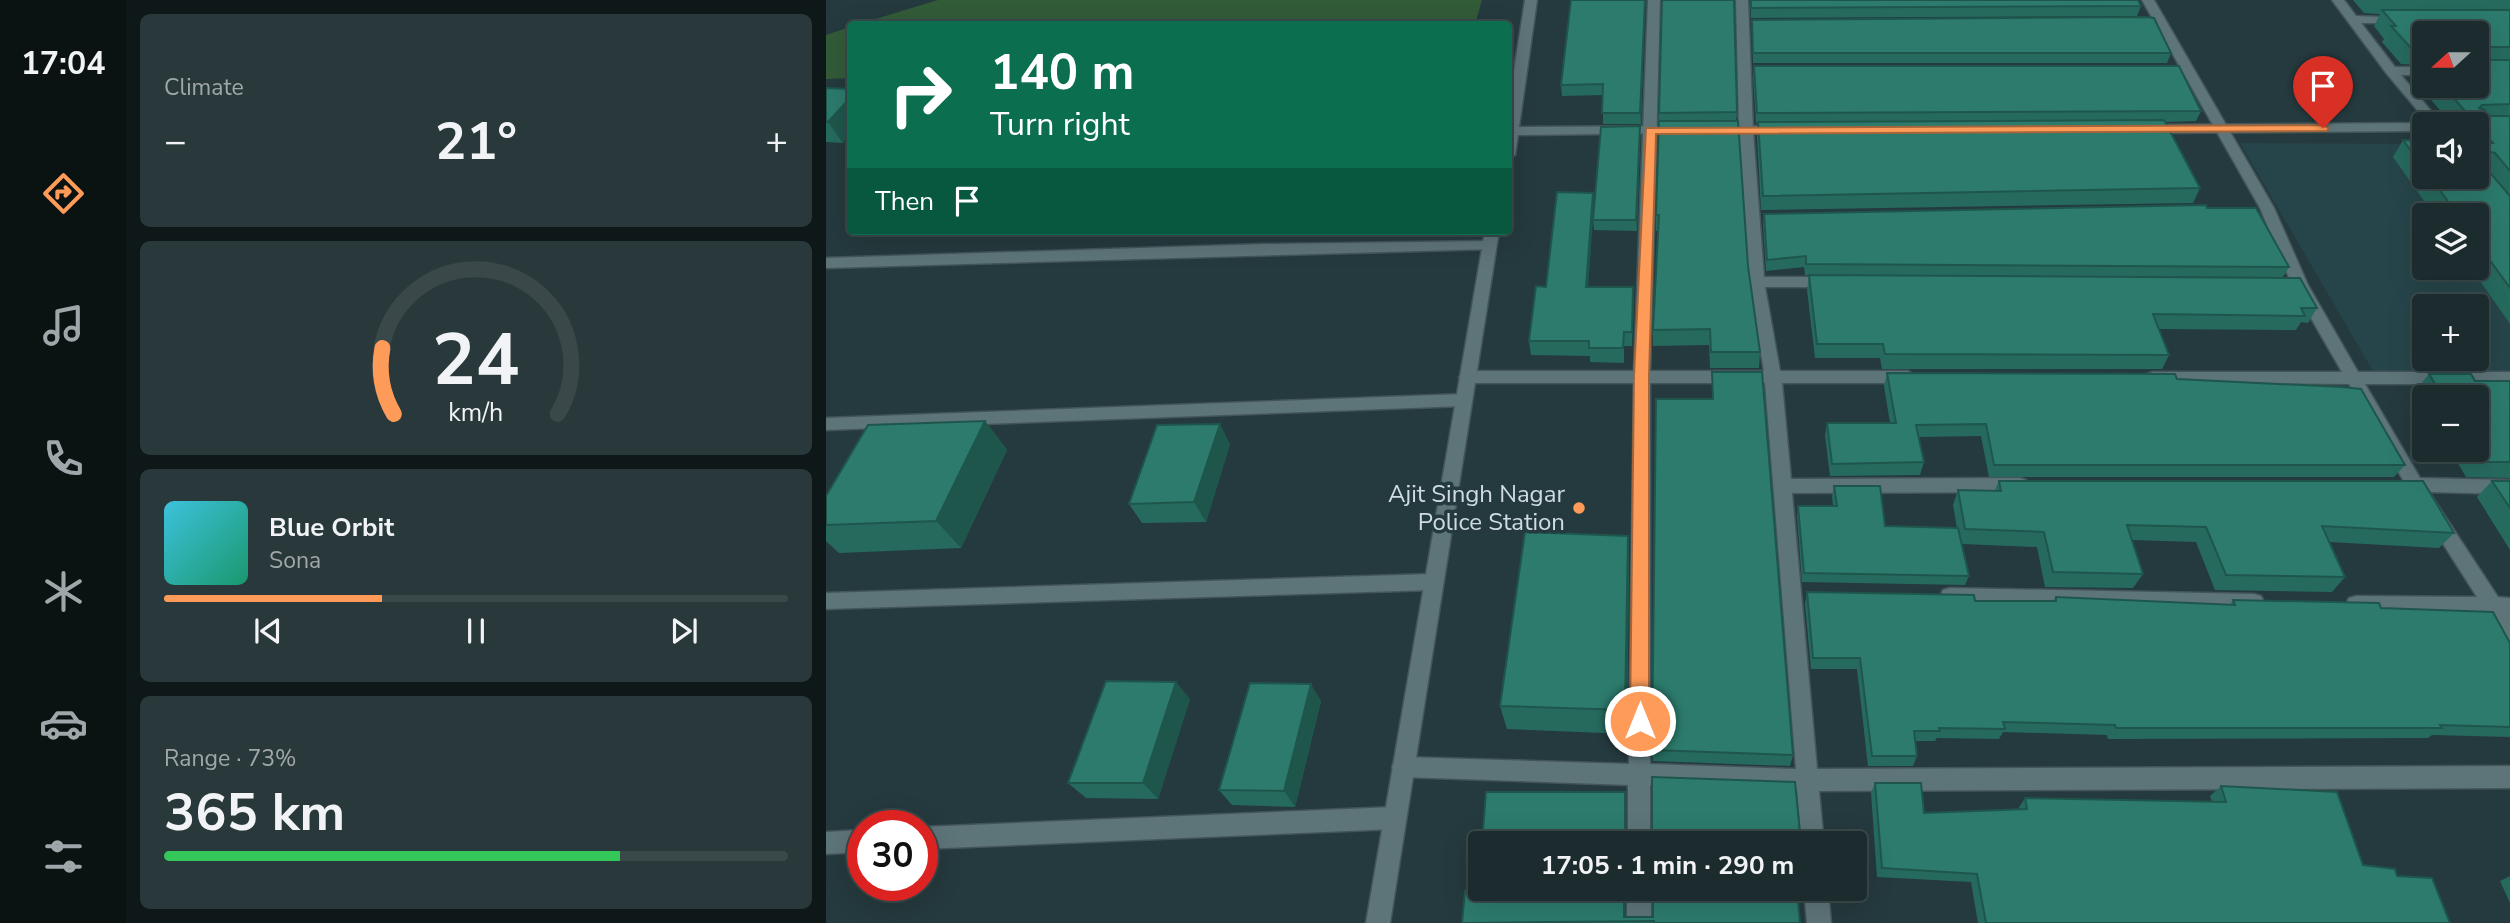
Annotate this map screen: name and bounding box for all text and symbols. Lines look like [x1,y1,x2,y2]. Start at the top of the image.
north arrow [2412,21,2488,98]
map controls [2412,21,2489,462]
text: 140 m [990,39,1134,106]
text: 17:04 [21,42,105,85]
icon: right [875,49,966,140]
pin [2293,56,2353,128]
icon: arrive [2304,67,2342,105]
text: Climate [164,72,244,103]
text: Turn right [990,103,1130,146]
text: 21° [435,106,517,177]
button: sound [2412,112,2489,189]
text: − [164,116,187,167]
text: + [765,116,788,167]
icon: directions [39,169,88,218]
icon: arrive [948,182,986,220]
text: Then [875,184,934,219]
button: layers [2412,203,2489,280]
button: + [2412,294,2489,371]
icon: music [39,301,88,350]
text: 24 [432,310,520,410]
button: − [2412,385,2489,462]
text: km/h [448,396,504,430]
icon: phone [39,434,88,483]
place label: Ajit Singh Nagar Police Station [1388,478,1565,538]
marker: Ajit Singh Nagar Police Station [1571,500,1587,516]
text: Blue Orbit [269,510,394,545]
text: Sona [269,545,321,576]
icon: climate [39,567,88,616]
icon: previous [249,612,287,650]
icon: pause [457,612,495,650]
icon: next [665,612,703,650]
position arrow [1603,684,1677,758]
icon: car [39,699,88,748]
text: Range · 73% [164,743,296,774]
text: 365 km [164,777,345,848]
speed limit sign: 30 [847,810,938,901]
icon: filters [39,832,88,881]
text: 17:05 · 1 min · 290 m [1541,848,1794,883]

